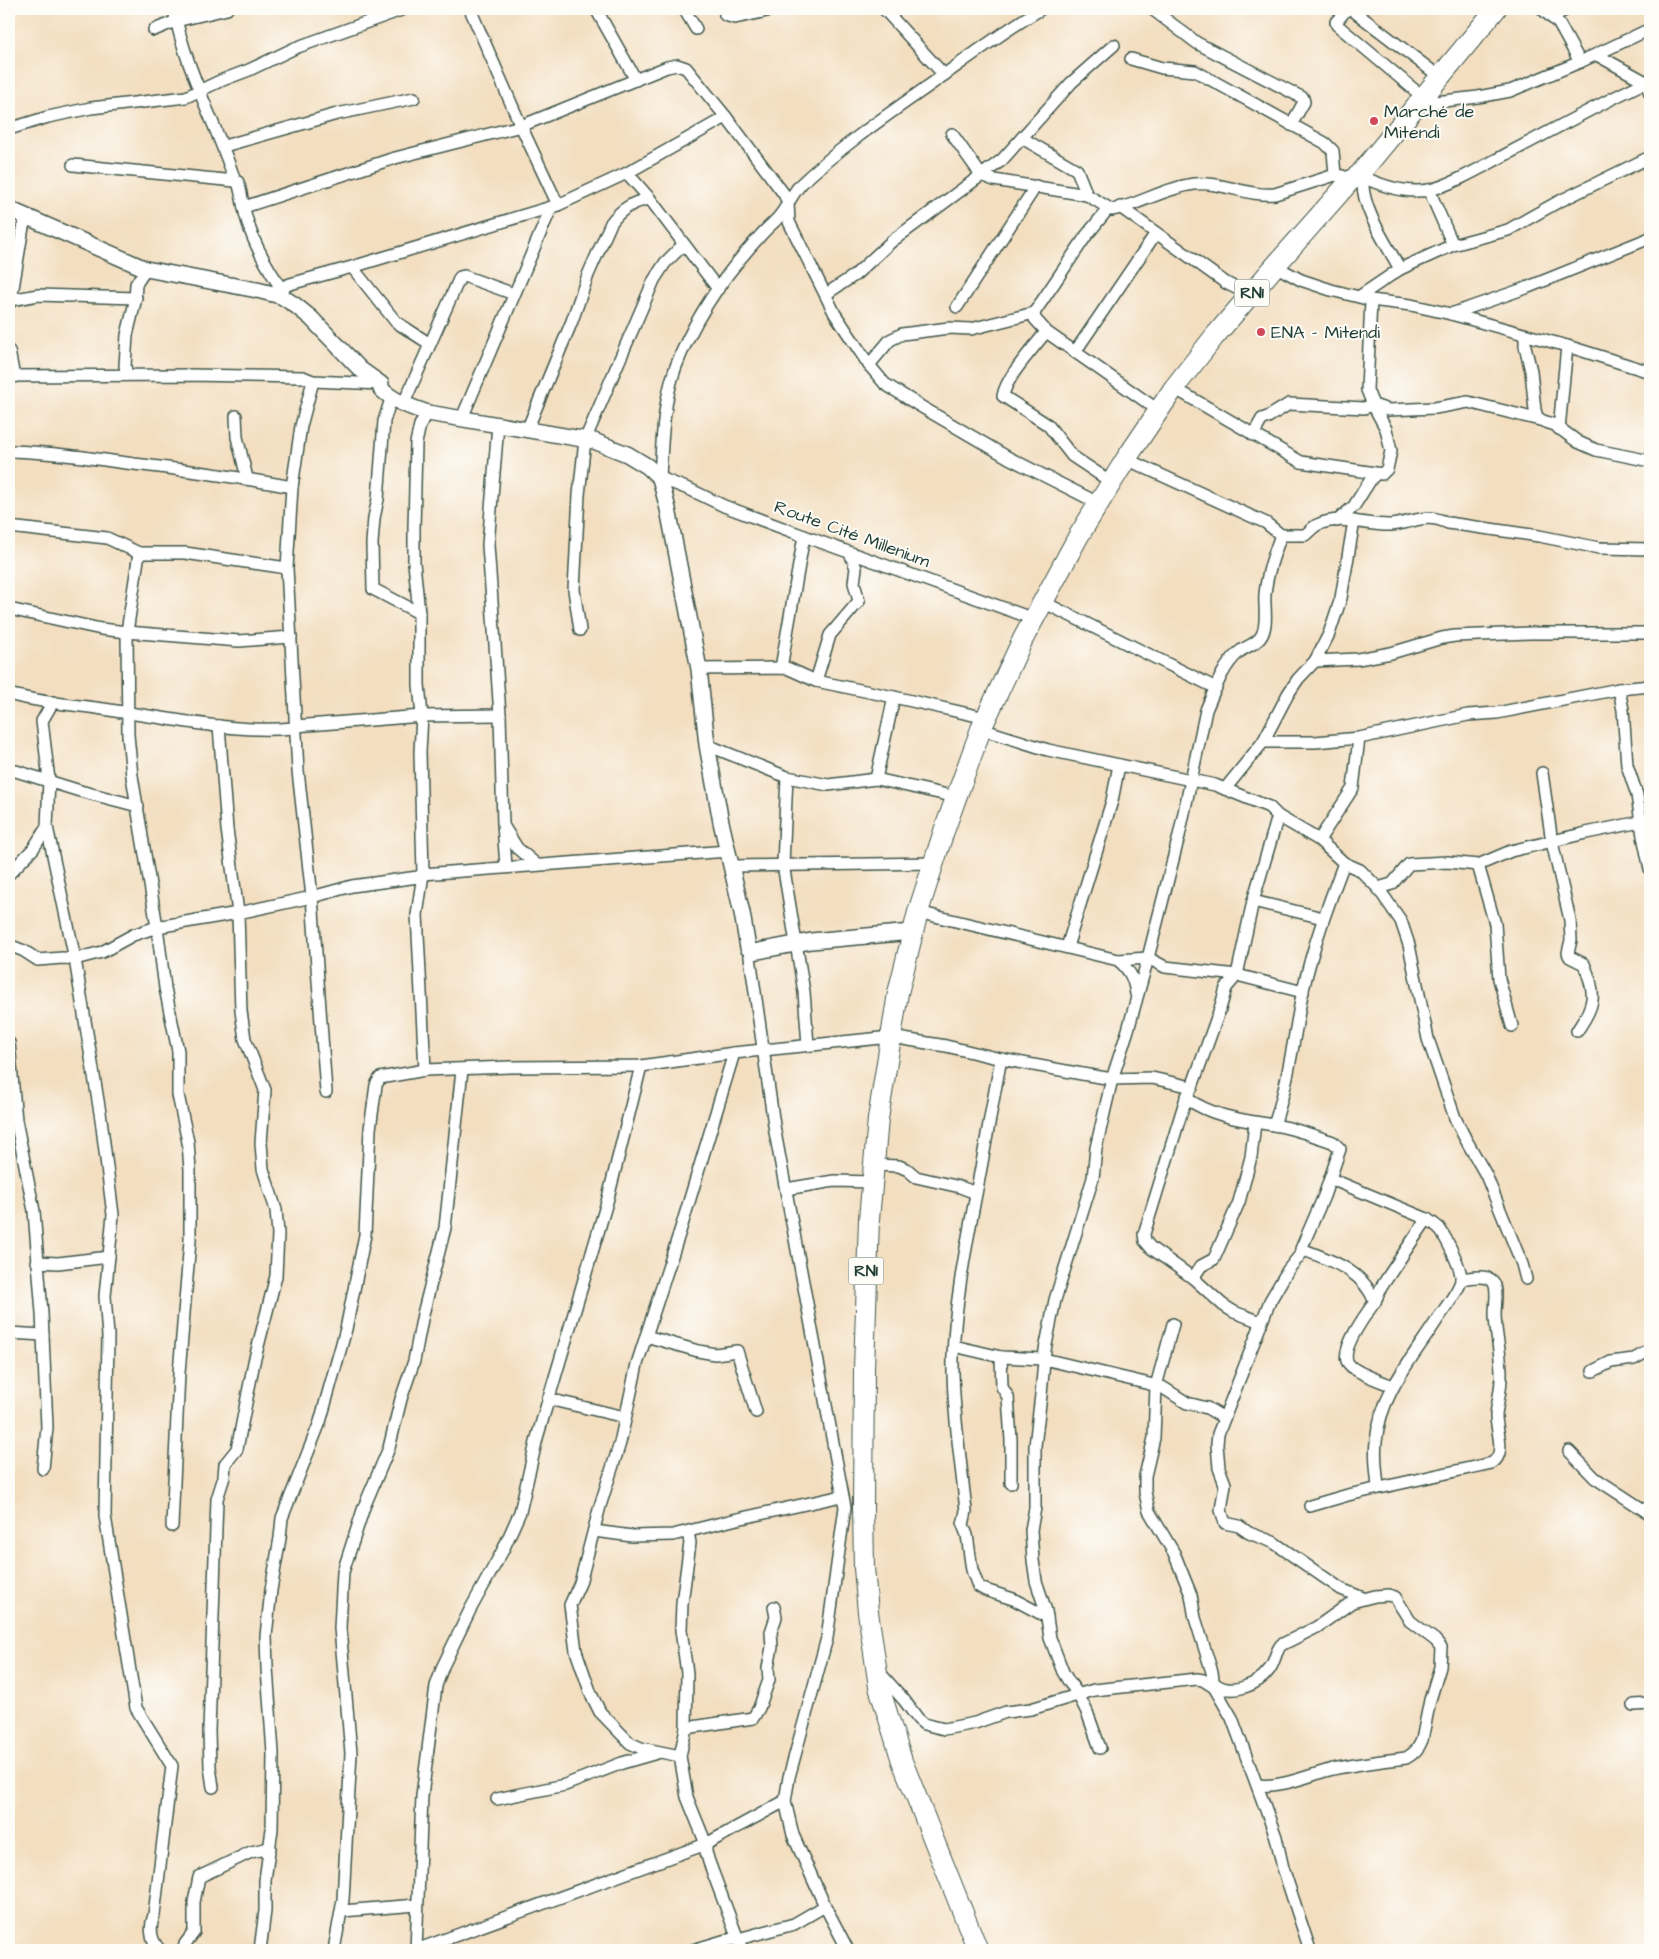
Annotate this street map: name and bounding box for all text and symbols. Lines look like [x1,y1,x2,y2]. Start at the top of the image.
place label: Marché de Mitendi [1384,99,1474,145]
marker: Marché de Mitendi [1368,115,1380,127]
road number: RN1 [1234,280,1270,306]
place label: ENA - Mitendi [1271,320,1380,345]
marker: ENA - Mitendi [1255,326,1267,338]
street label: Route Cité Millenium [771,494,933,574]
road number: RN1 [848,1258,884,1284]

